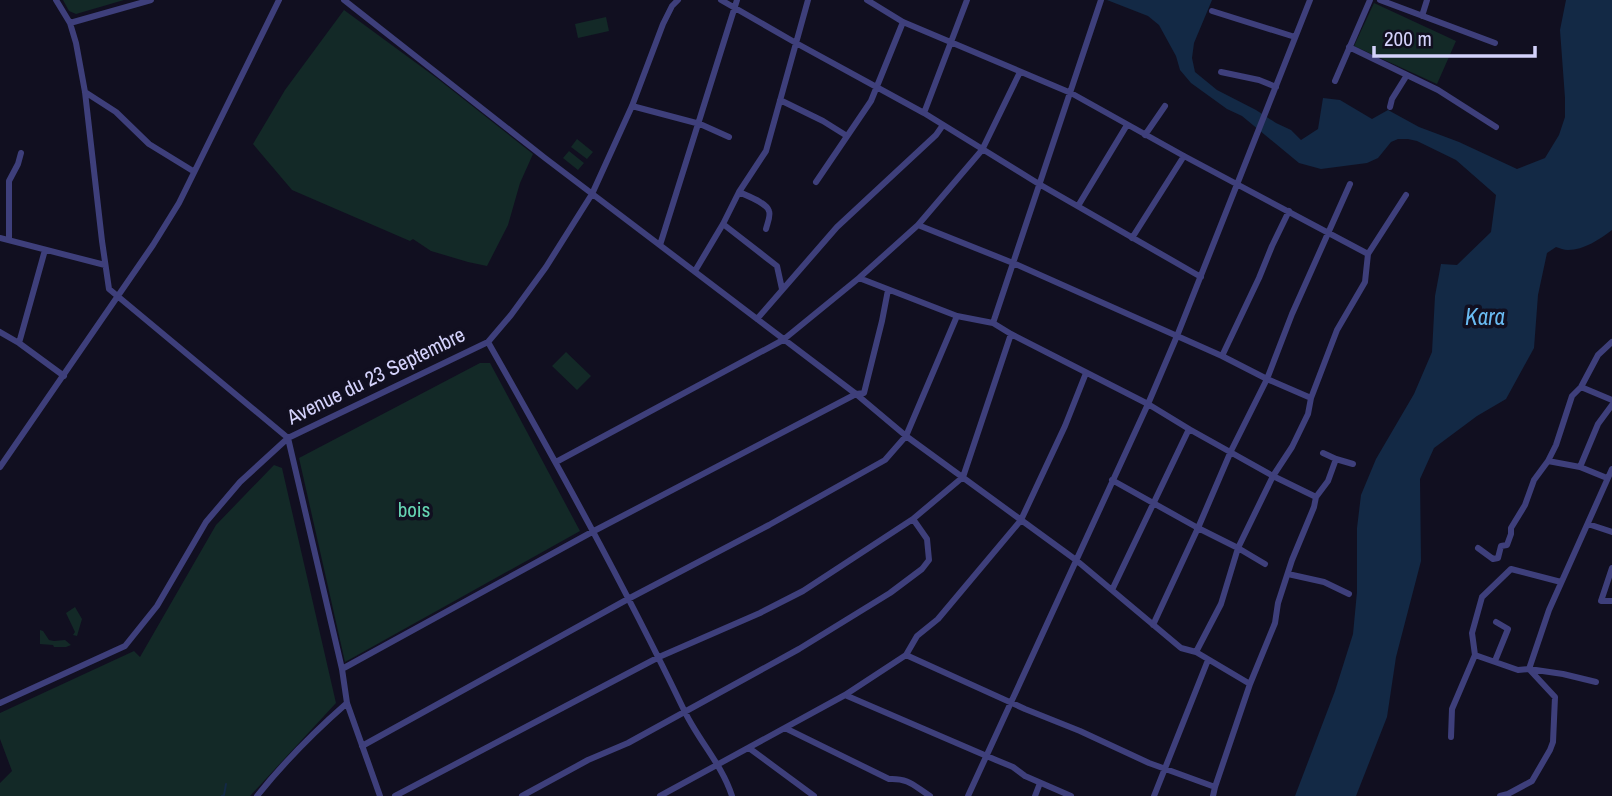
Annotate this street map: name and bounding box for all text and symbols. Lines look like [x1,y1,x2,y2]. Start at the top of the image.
scale bar [1374,14,1535,58]
text: 200 m [1384,24,1432,53]
water label: Kara [1465,301,1505,332]
street label: Avenue du 23 Septembre [281,320,470,432]
park label: bois [398,495,430,524]

